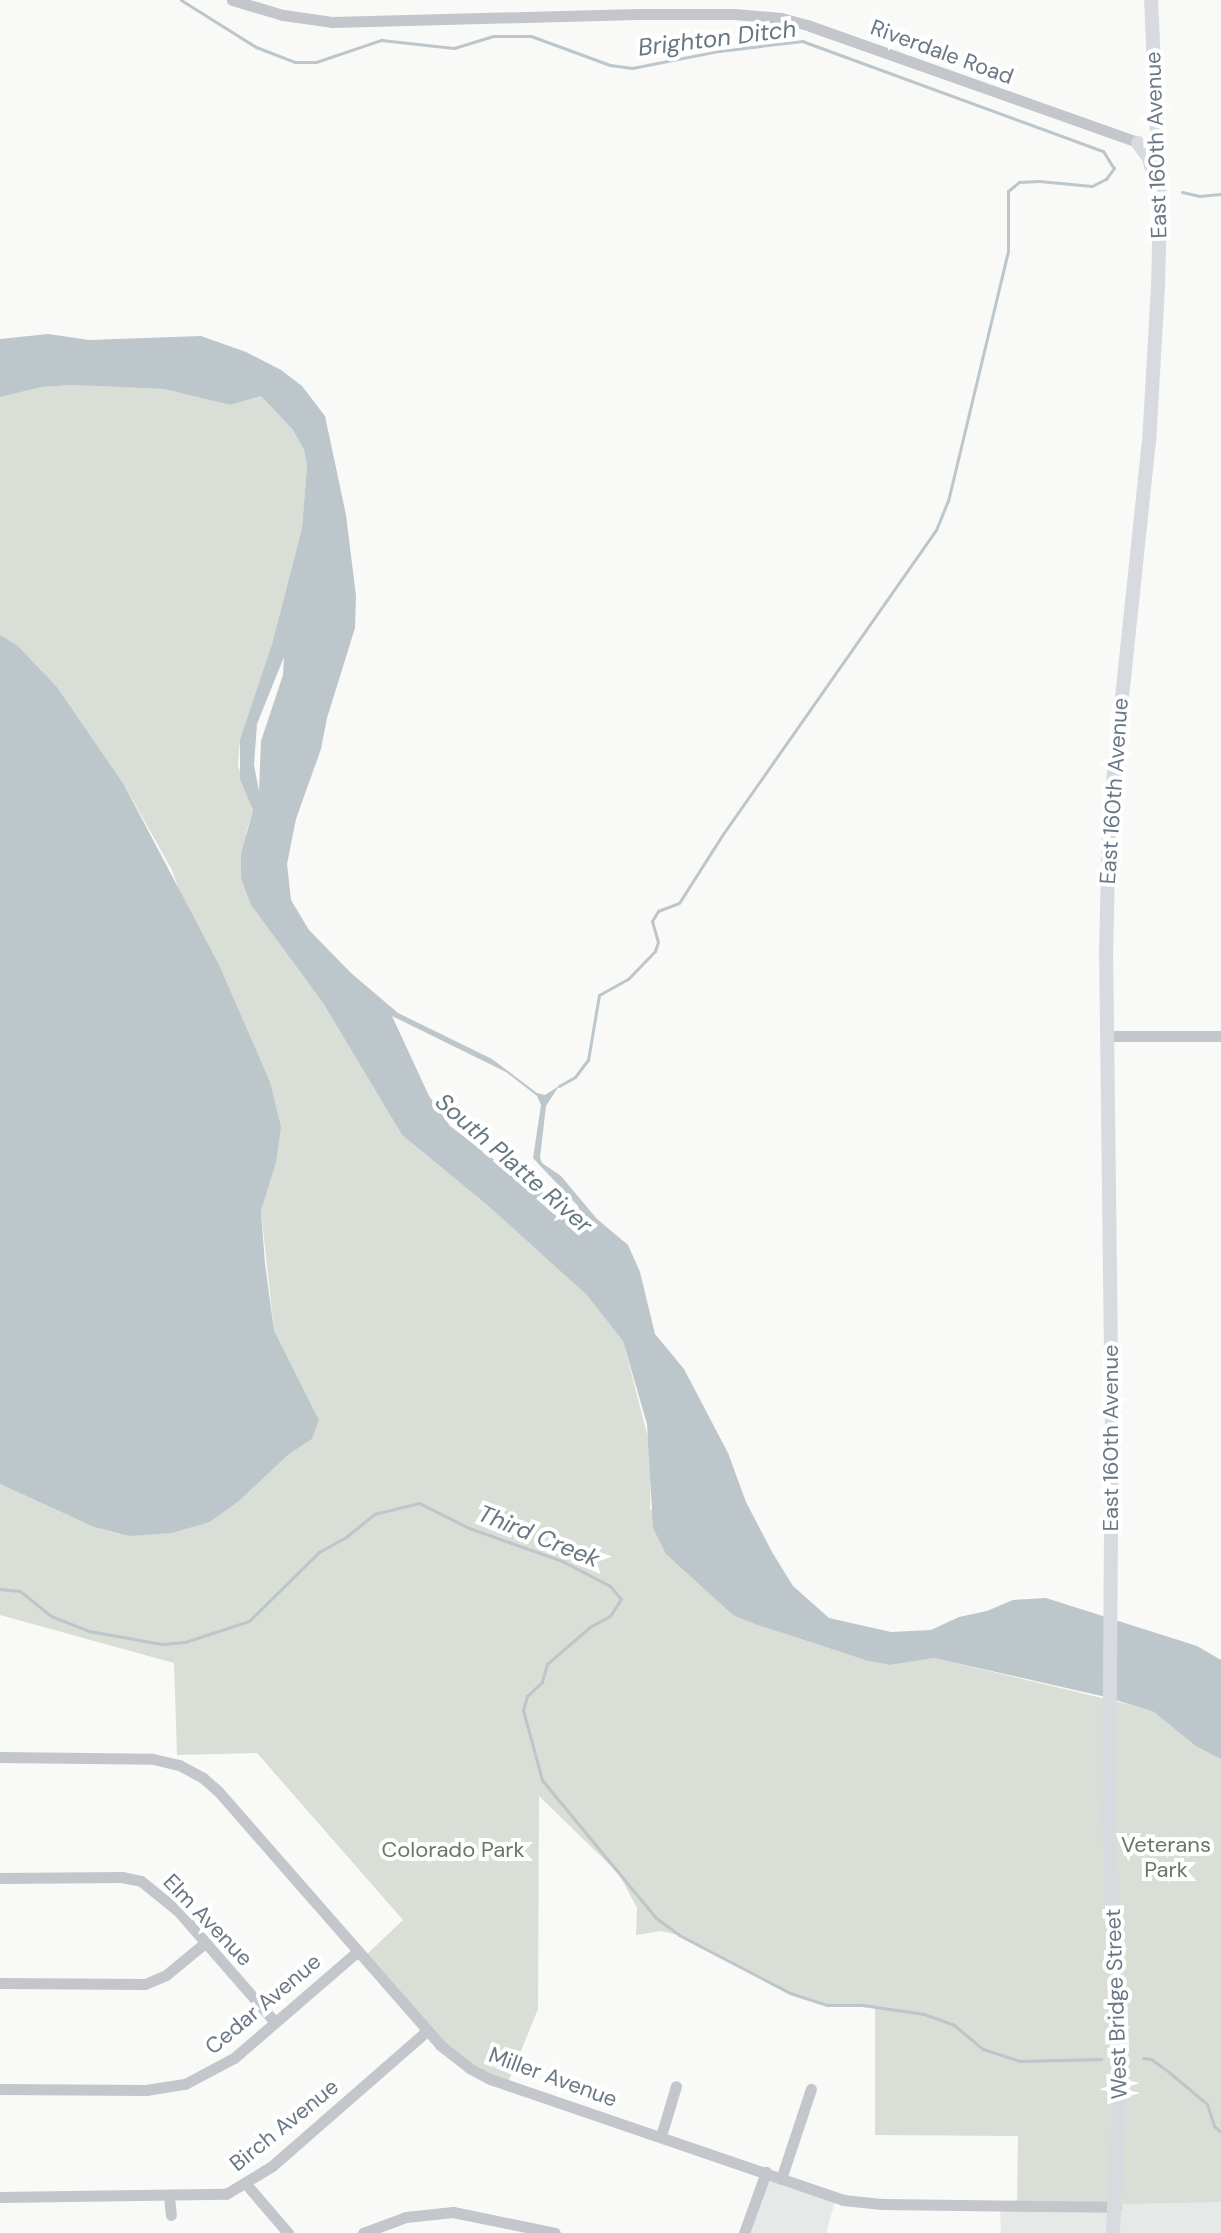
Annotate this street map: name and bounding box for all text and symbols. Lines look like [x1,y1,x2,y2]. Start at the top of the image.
water label: Brighton Ditch [636,14,798,62]
street label: Riverdale Road [867,14,1017,90]
street label: East 160th Avenue [1140,51,1172,239]
street label: East 160th Avenue [1094,697,1134,885]
water label: South Platte River [430,1087,598,1239]
street label: East 160th Avenue [1098,1344,1124,1532]
water label: Third Creek [474,1499,604,1573]
park label: Veterans Park [1121,1831,1211,1882]
park label: Colorado Park [381,1837,525,1863]
street label: Elm Avenue [158,1869,258,1971]
street label: West Bridge Street [1099,1908,1133,2100]
street label: Cedar Avenue [200,1948,326,2060]
street label: Miller Avenue [485,2042,621,2112]
street label: Birch Avenue [224,2073,344,2177]

